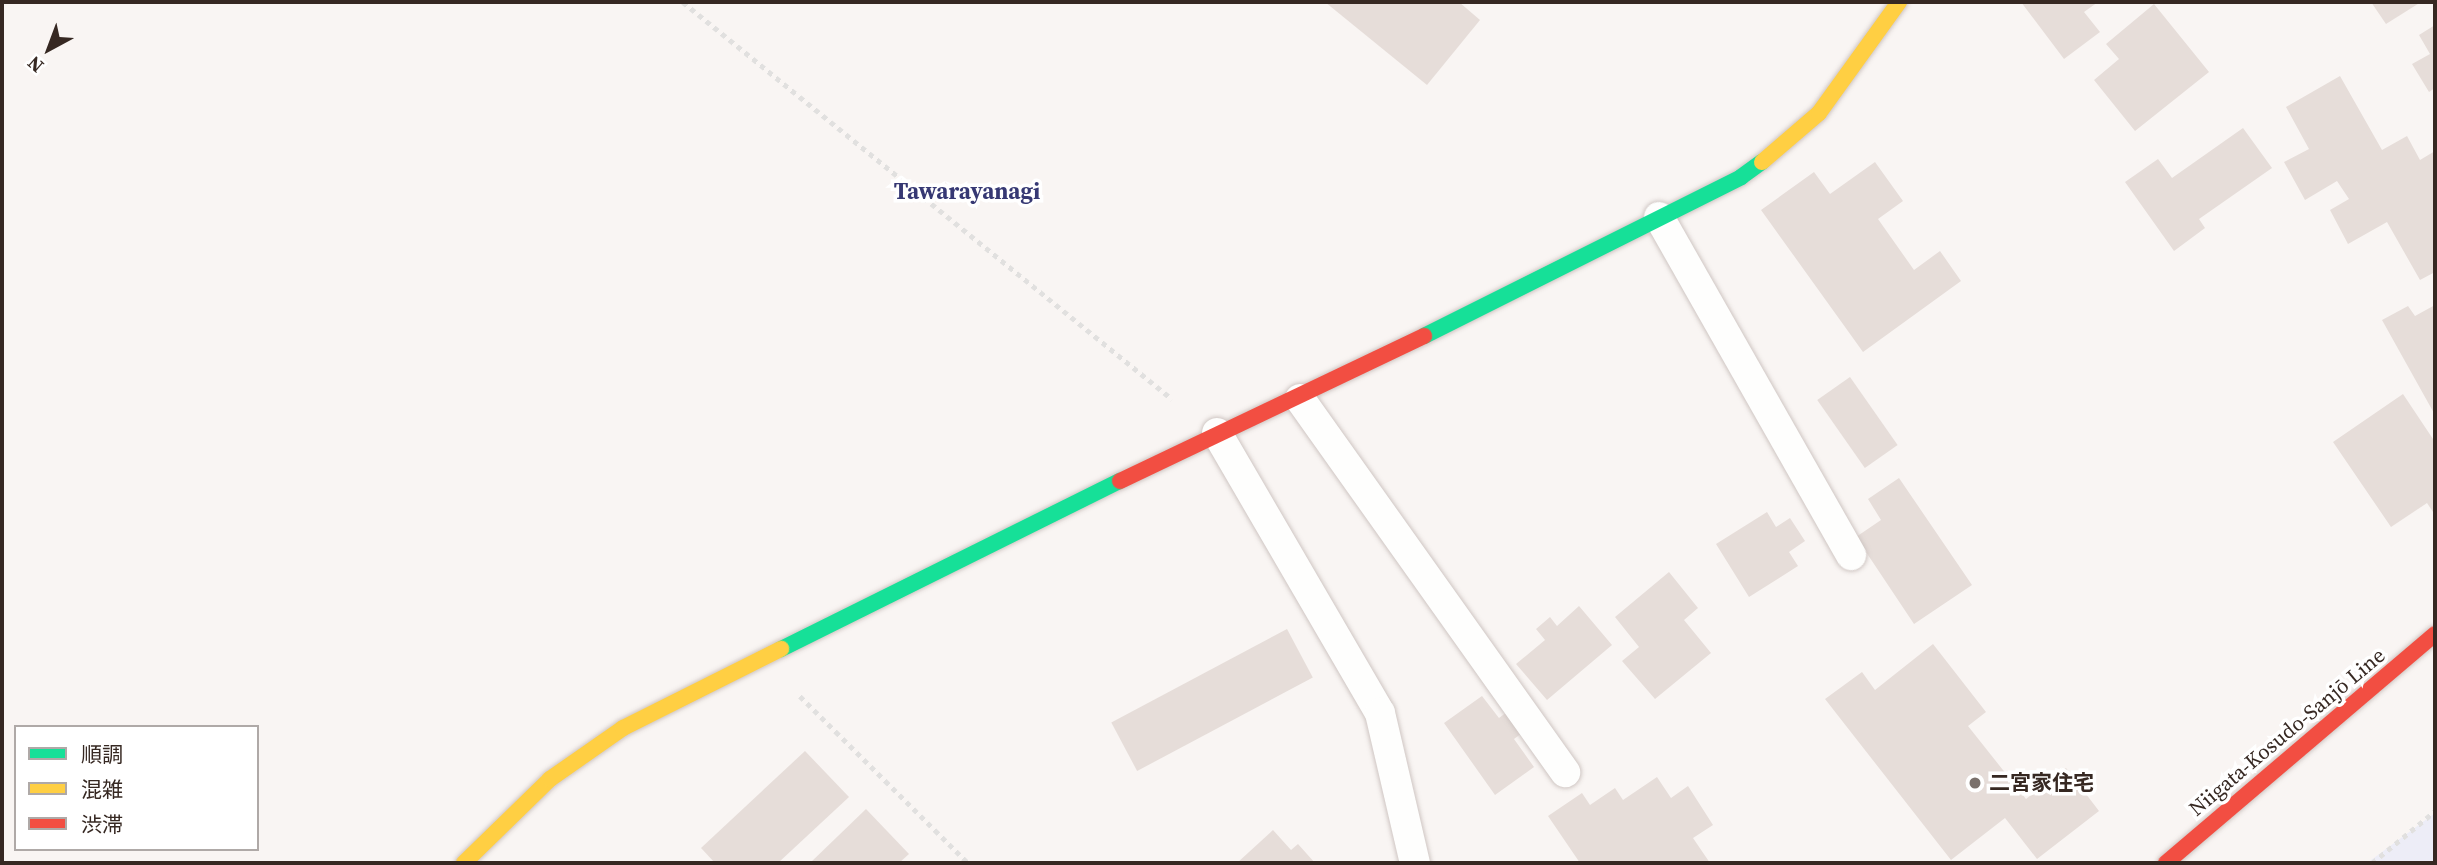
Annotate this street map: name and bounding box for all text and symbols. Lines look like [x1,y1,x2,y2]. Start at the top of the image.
north arrow [14,14,84,84]
text: N [21,50,49,79]
district label: Tawarayanagi [894,177,1040,205]
street label: Niigata-Kosudo-Sanjō Line [2184,643,2390,821]
legend [14,725,259,851]
text: 順調 [81,740,123,769]
place label: 二宮家住宅 [1989,770,2094,796]
text: 混雑 [81,775,123,804]
marker: 二宮家住宅 [1967,775,1983,791]
text: 渋滞 [81,810,123,839]

